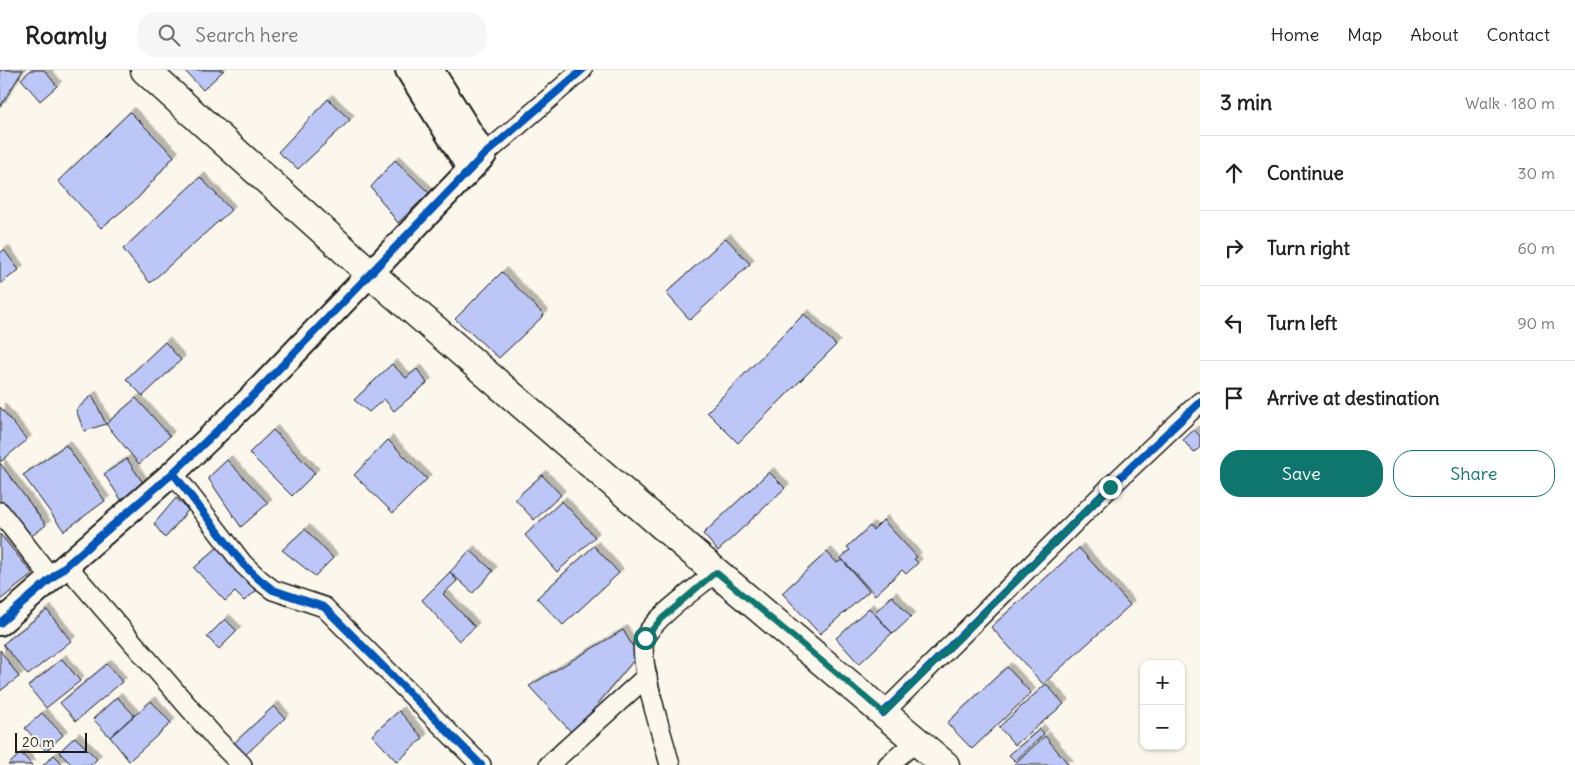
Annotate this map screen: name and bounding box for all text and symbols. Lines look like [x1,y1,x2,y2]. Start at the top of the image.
search box [137,12,487,57]
text: Roamly [25,20,107,50]
icon: search [155,21,183,49]
text: Search here [195,23,298,47]
text: Home [1271,23,1319,46]
text: Map [1347,23,1382,46]
text: About [1410,23,1458,46]
text: Contact [1486,23,1550,46]
text: 3 min [1220,89,1272,116]
text: Walk · 180 m [1465,93,1555,113]
icon: ahead [1220,159,1248,187]
text: Continue [1267,161,1344,185]
text: 30 m [1518,163,1555,183]
icon: right [1220,234,1248,262]
text: Turn right [1267,236,1350,260]
text: 60 m [1517,238,1555,258]
icon: left [1220,309,1248,337]
text: Turn left [1267,311,1337,335]
text: 90 m [1517,313,1555,333]
icon: arrive [1220,384,1248,412]
text: Arrive at destination [1267,386,1440,410]
button: Save [1220,450,1383,497]
button: Share [1393,450,1555,497]
route end [1099,476,1122,499]
route start [634,627,657,650]
map controls [1140,660,1185,750]
button: + [1140,660,1185,705]
button: − [1140,705,1185,750]
scale bar [15,730,88,753]
text: 20 m [22,733,55,751]

